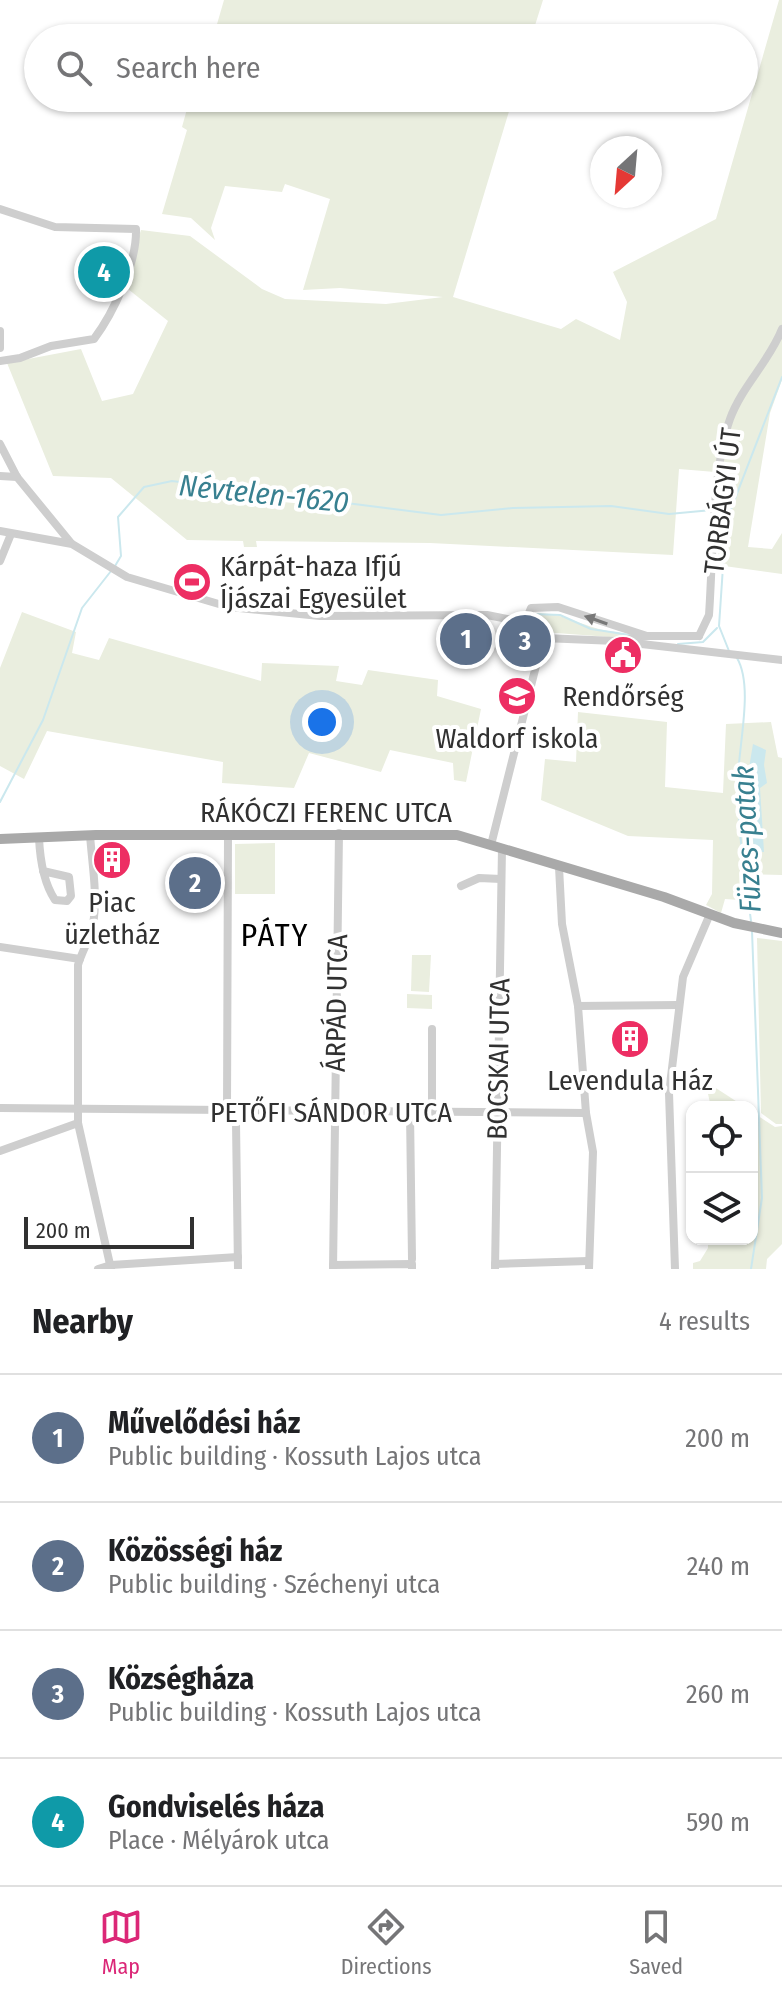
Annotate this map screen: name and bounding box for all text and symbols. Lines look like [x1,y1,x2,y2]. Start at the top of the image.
search box [24,24,758,112]
icon: search [52,46,96,90]
text: Search here [116,50,261,86]
north arrow [590,136,662,208]
pin: 4 [78,242,130,302]
street label: TORBÁGYI ÚT [697,426,748,576]
water label: Névtelen-1620 [177,467,351,521]
place label: Kárpát-haza Ifjú Íjászai Egyesület [220,550,408,615]
sports icon: Kárpát-haza Ifjú Íjászai Egyesület [171,561,213,603]
pin: 1 [440,609,492,669]
pin: 3 [499,611,551,671]
one-way arrow [584,613,608,625]
public building icon: Rendőrség [602,634,644,676]
school or university icon: Waldorf iskola [496,675,538,717]
place label: Rendőrség [562,680,685,713]
your location [302,702,342,742]
place label: Waldorf iskola [436,722,599,755]
water label: Füzes-patak [725,764,769,914]
street label: RÁKÓCZI FERENC UTCA [200,796,452,829]
building icon: Piac üzletház [91,839,133,881]
pin: 2 [169,853,221,913]
place label: Piac üzletház [64,886,160,951]
district label: PÁTY [241,916,309,954]
street label: ÁRPÁD UTCA [319,933,354,1072]
street label: BOCSKAI UTCA [481,978,516,1140]
building icon: Levendula Ház [609,1018,651,1060]
place label: Levendula Ház [547,1064,713,1097]
street label: PETŐFI SÁNDOR UTCA [210,1095,452,1129]
map controls [686,1101,758,1245]
button: locate [686,1101,758,1173]
button: layers [686,1173,758,1245]
scale bar [24,1213,194,1249]
text: 200 m [36,1217,91,1244]
text: Nearby [32,1301,133,1342]
text: 4 results [659,1306,750,1337]
text: Művelődési ház [108,1405,300,1441]
text: 1 [53,1423,64,1454]
text: 200 m [685,1423,750,1454]
text: Public building · Kossuth Lajos utca [108,1441,481,1472]
text: Közösségi ház [108,1533,282,1569]
text: 2 [52,1551,64,1582]
text: 240 m [687,1551,750,1582]
text: Public building · Széchenyi utca [108,1569,440,1600]
text: Községháza [108,1661,254,1697]
text: 3 [52,1679,64,1710]
text: 260 m [686,1679,750,1710]
text: Public building · Kossuth Lajos utca [108,1697,481,1728]
text: Gondviselés háza [108,1789,324,1825]
text: 4 [51,1807,65,1838]
text: 590 m [686,1807,750,1838]
text: Place · Mélyárok utca [108,1825,330,1856]
tab: Map [99,1905,143,1980]
tab: Directions [341,1905,432,1980]
tab: Saved [629,1905,683,1980]

